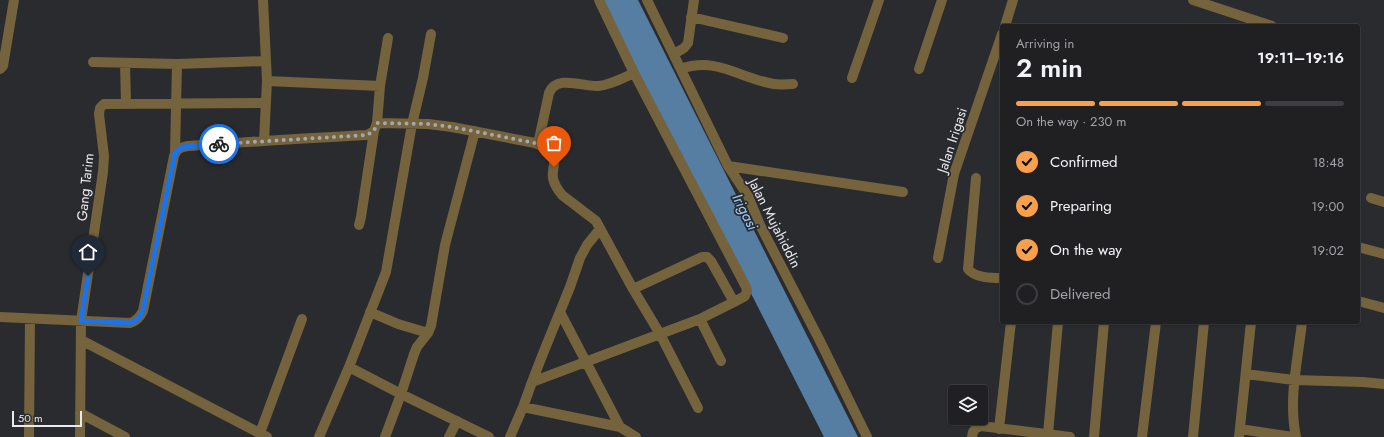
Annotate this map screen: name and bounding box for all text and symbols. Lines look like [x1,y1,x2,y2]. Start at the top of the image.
text: Arriving in [1016,34,1074,53]
text: 19:11–19:16 [1257,47,1344,69]
text: 2 min [1016,49,1083,87]
street label: Jalan Irigasi [931,105,972,177]
text: On the way · 230 m [1016,112,1126,131]
courier [199,124,239,164]
pin [537,126,571,167]
icon: bag [543,132,565,154]
icon: bike [208,133,230,155]
icon: check [1016,151,1038,173]
text: Confirmed [1050,151,1118,173]
street label: Gang Tarim [71,152,99,222]
text: 18:48 [1312,153,1344,172]
street label: Jalan Mujahiddin [743,173,806,271]
water label: Irigasi [726,190,764,234]
icon: check [1016,195,1038,217]
text: Preparing [1050,195,1112,217]
text: 19:00 [1311,197,1344,216]
pin [71,235,105,276]
icon: check [1016,239,1038,261]
text: On the way [1050,239,1122,261]
icon: home [77,241,99,263]
text: 19:02 [1312,241,1344,260]
text: Delivered [1050,283,1111,305]
map controls [948,385,988,425]
button: layers [948,385,988,425]
scale bar [12,409,82,428]
text: 50 m [18,410,43,426]

